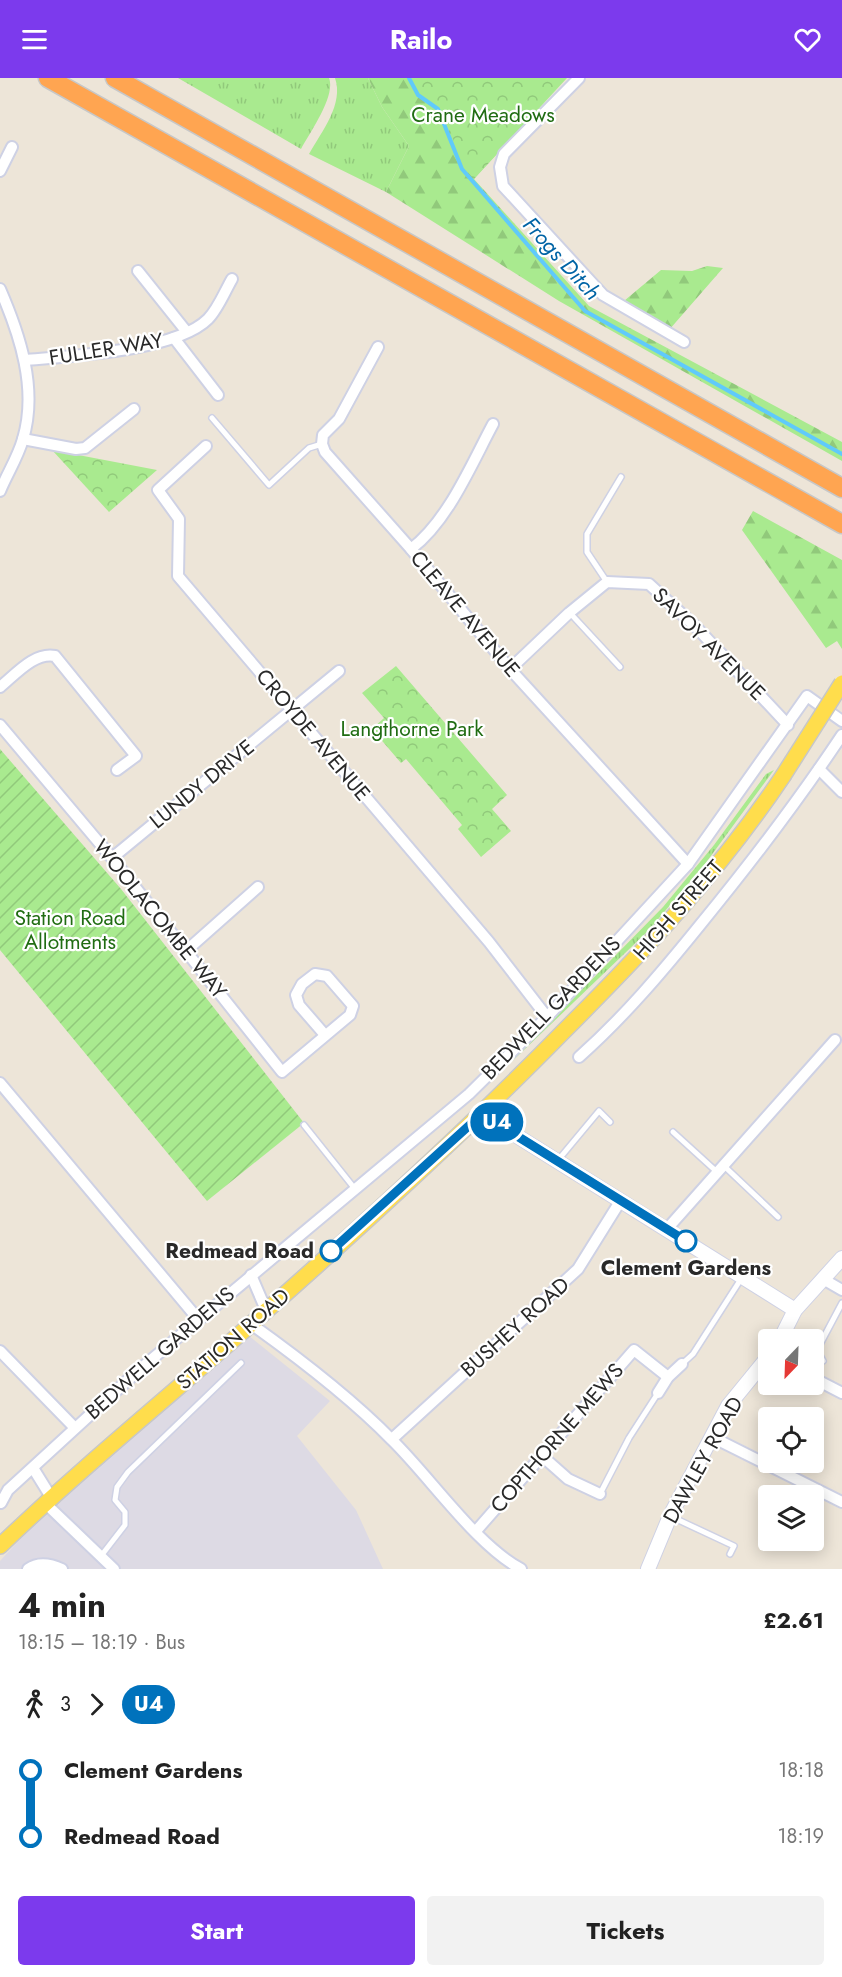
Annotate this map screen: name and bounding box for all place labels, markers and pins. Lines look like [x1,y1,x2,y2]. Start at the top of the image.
marker: Clement Gardens [675,1230,697,1252]
place label: Redmead Road [165,1236,314,1266]
marker: Redmead Road [320,1240,342,1262]
place label: Clement Gardens [601,1253,772,1283]

